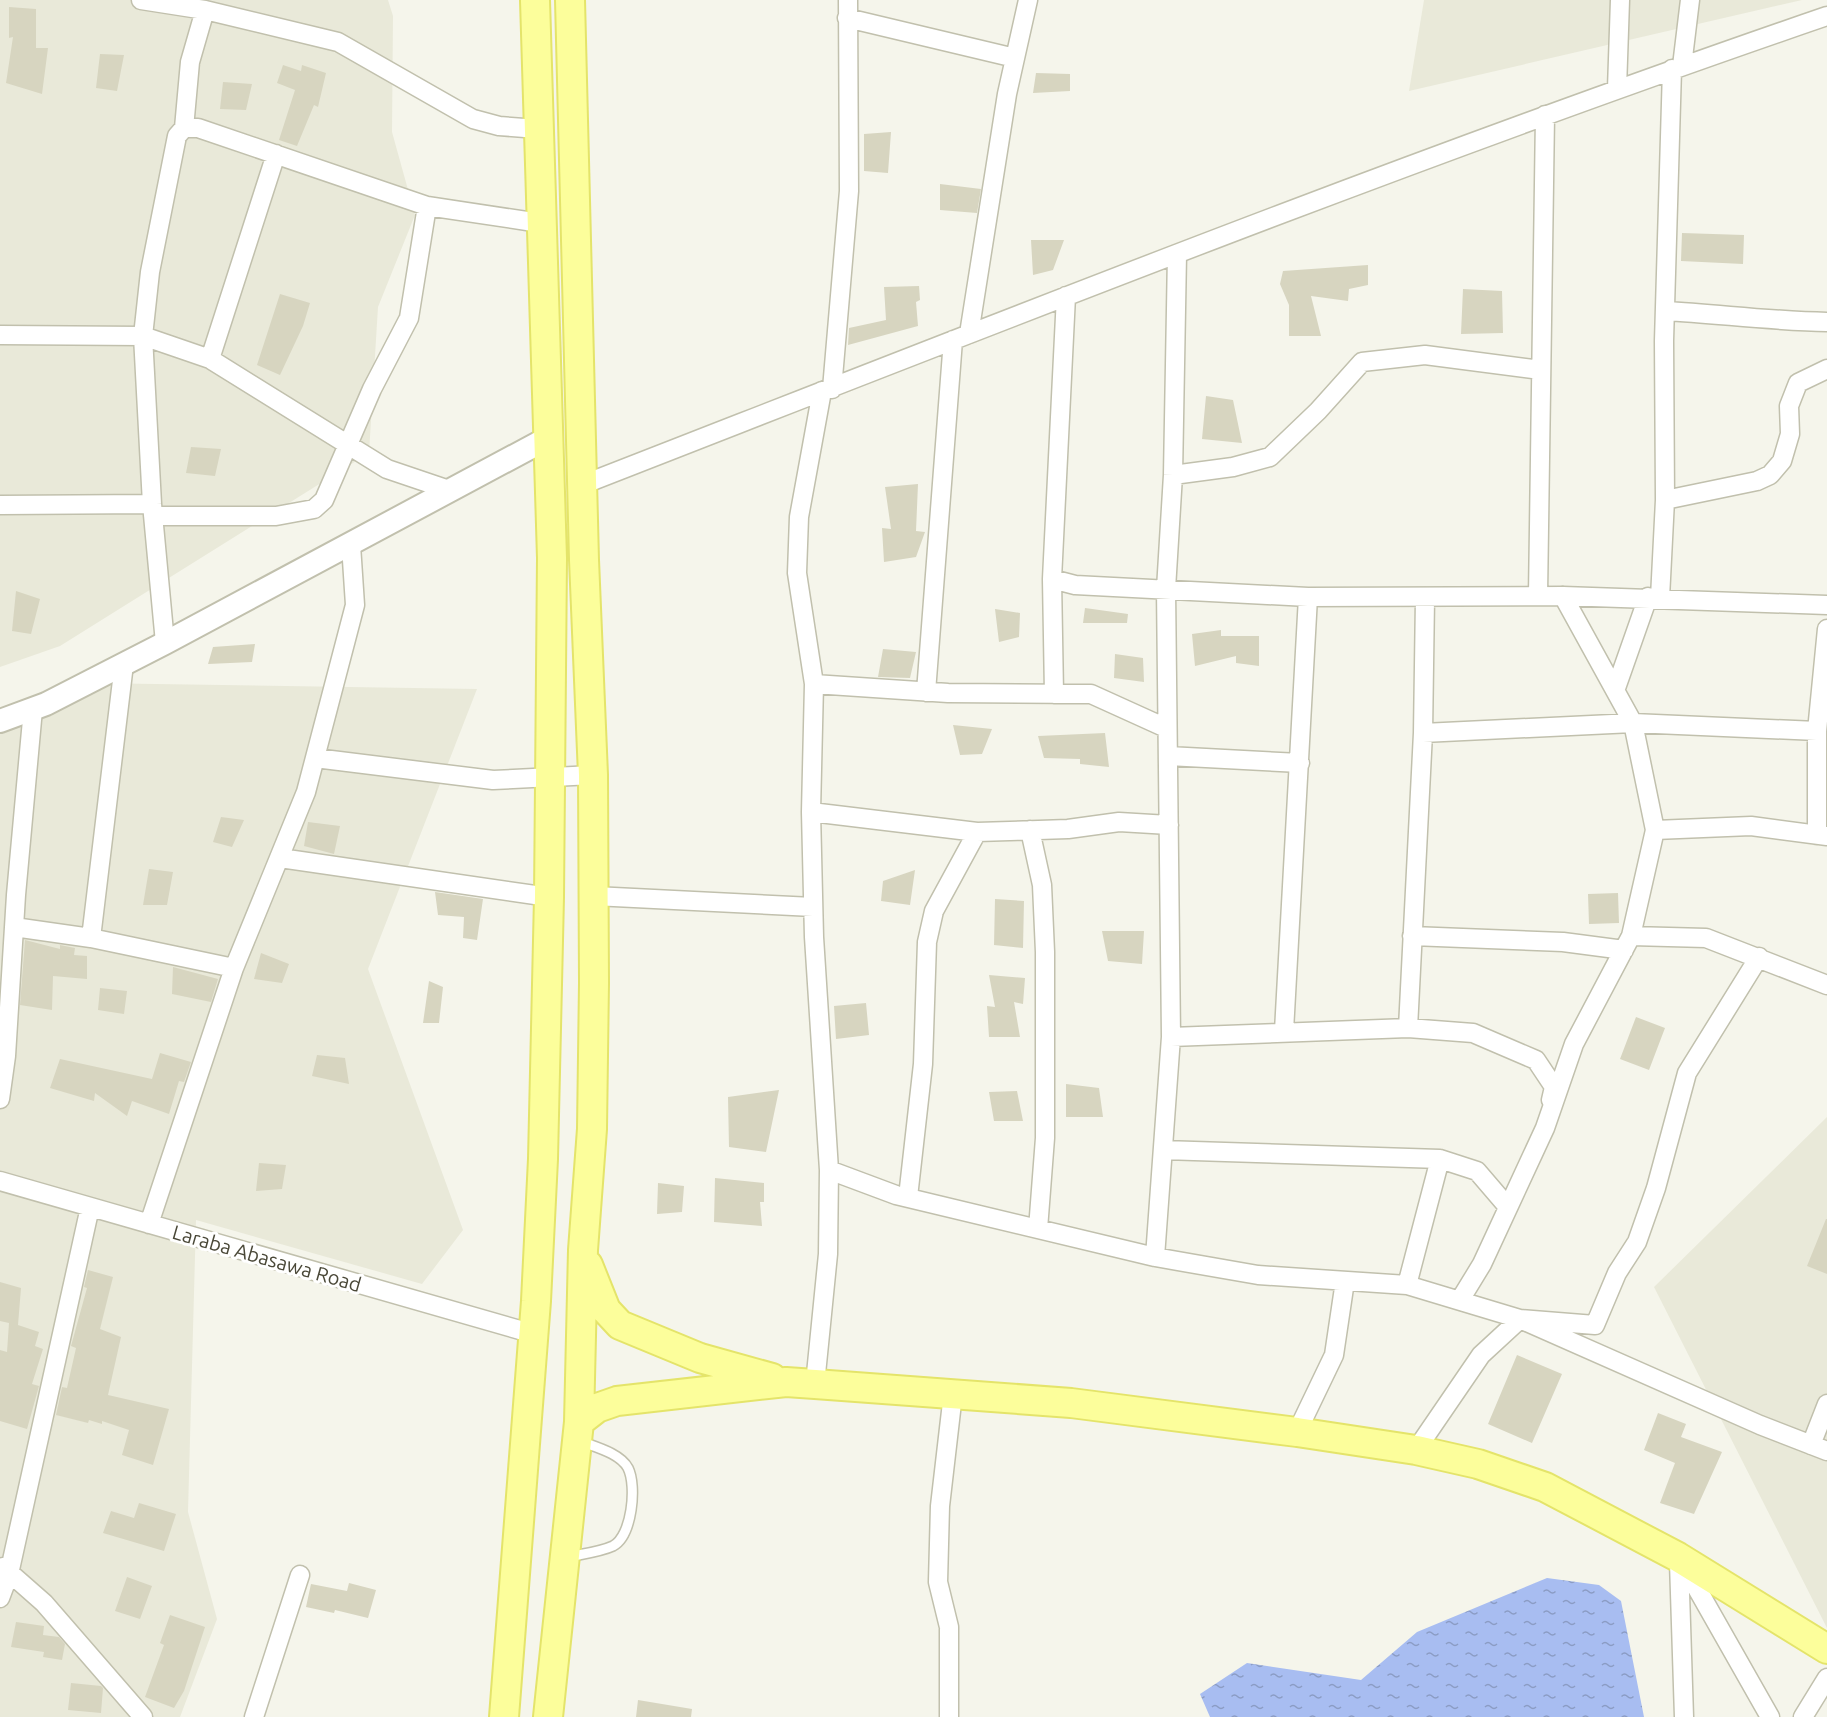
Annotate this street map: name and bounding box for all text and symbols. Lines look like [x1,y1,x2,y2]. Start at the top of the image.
street label: Laraba Abasawa Road [170,1220,364,1296]

